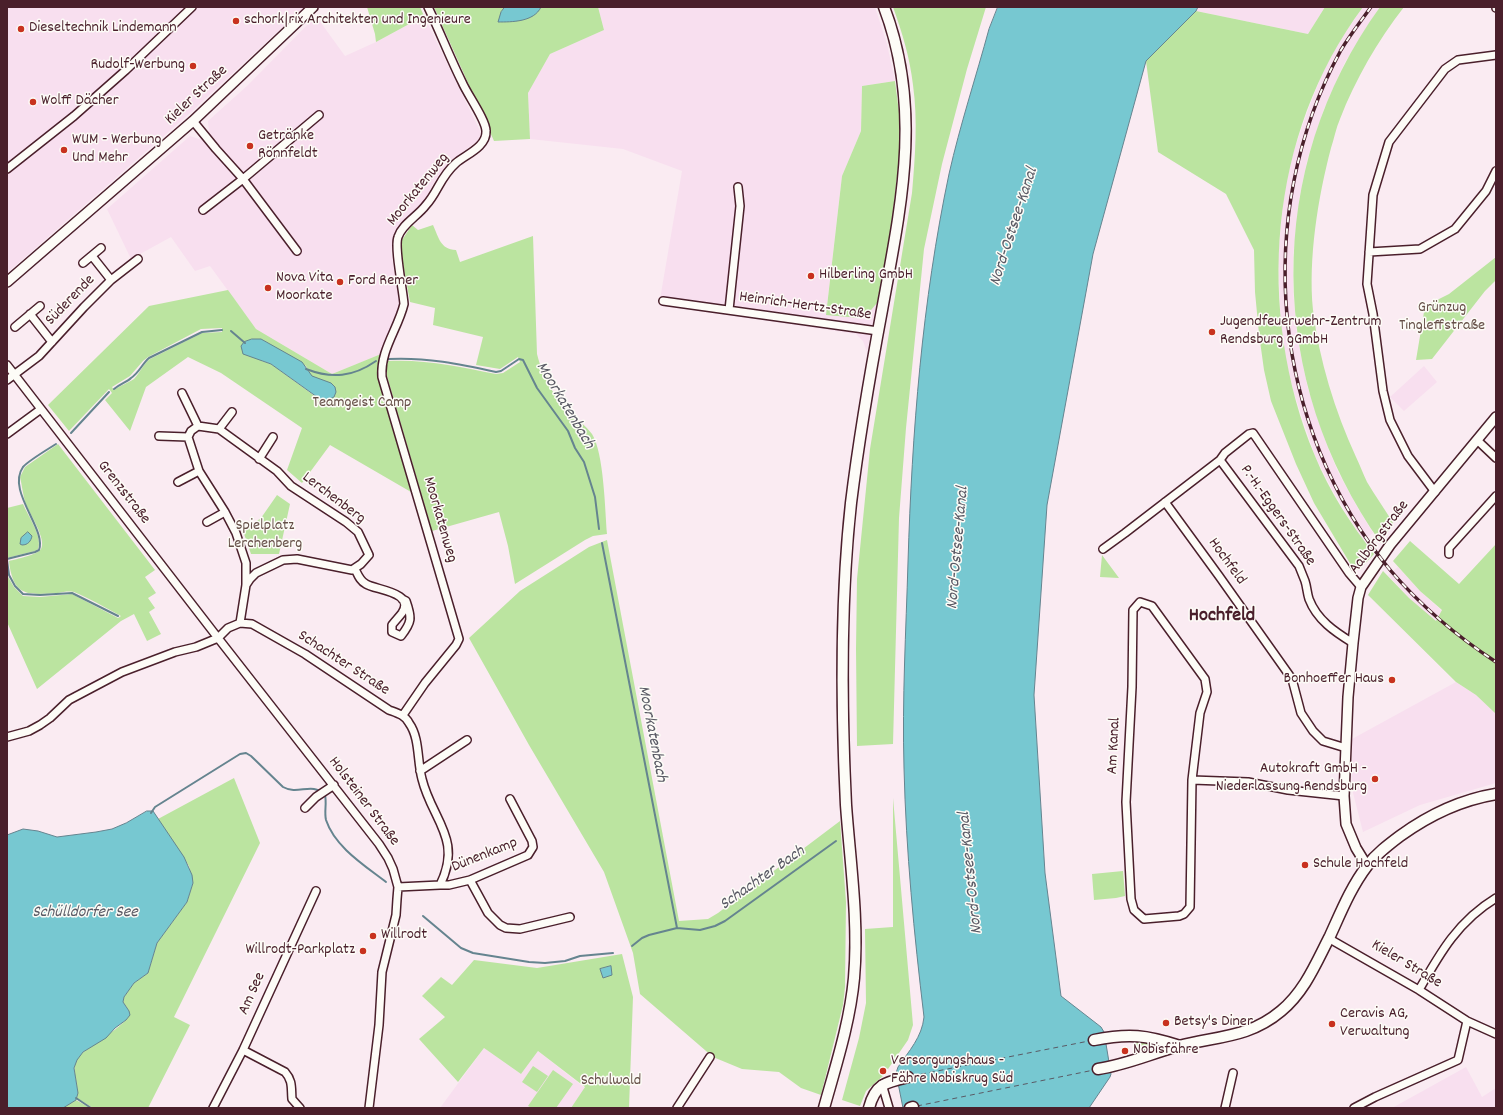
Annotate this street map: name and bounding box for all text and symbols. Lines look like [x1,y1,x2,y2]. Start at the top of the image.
place label: schork|rix Architekten und Ingenieure [244,11,471,31]
marker: schork|rix Architekten und Ingenieure [231,16,241,26]
place label: Dieseltechnik Lindemann [29,19,177,39]
marker: Dieseltechnik Lindemann [16,24,26,34]
place label: Rudolf-Werbung [90,56,185,76]
marker: Rudolf-Werbung [188,61,198,71]
street label: Kieler Straße [162,62,232,130]
place label: Wolff Dächer [41,92,119,112]
marker: Wolff Dächer [28,97,38,107]
place label: Getränke Rönnfeldt [258,127,318,165]
place label: WUM - Werbung Und Mehr [72,131,161,169]
marker: Getränke Rönnfeldt [245,141,255,151]
marker: WUM - Werbung Und Mehr [59,145,69,155]
street label: Moorkatenweg [384,150,454,230]
water label: Nord-Ostsee-Kanal [986,165,1044,289]
place label: Hilberling GmbH [819,266,913,286]
place label: Nova Vita Moorkate [276,269,333,307]
marker: Hilberling GmbH [806,271,816,281]
street label: Süderende [42,272,100,330]
place label: Ford Remer [348,272,418,292]
marker: Ford Remer [335,277,345,287]
marker: Nova Vita Moorkate [263,283,273,293]
street label: Heinrich-Hertz-Straße [738,288,872,326]
park label: Grünzug Tingleffstraße [1399,299,1485,337]
place label: Jugendfeuerwehr-Zentrum Rendsburg gGmbH [1220,313,1382,351]
marker: Jugendfeuerwehr-Zentrum Rendsburg gGmbH [1207,327,1217,337]
water label: Moorkatenbach [530,359,598,453]
park label: Teamgeist Camp [313,394,411,414]
street label: Grenzstraße [92,457,154,529]
street label: P.-H.-Eggers-Straße [1235,462,1319,570]
street label: Lerchenberg [297,469,369,529]
street label: Moorkatenweg [418,475,460,565]
water label: Nord-Ostsee-Kanal [943,486,975,610]
street label: Aalborgstraße [1346,497,1414,579]
park label: Spielplatz Lerchenberg [228,517,302,555]
street label: Hochfeld [1203,535,1249,589]
district label: Hochfeld [1189,605,1255,629]
street label: Schachter Straße [293,627,393,701]
place label: Bonhoeffer Haus [1284,670,1384,690]
marker: Bonhoeffer Haus [1387,675,1397,685]
water label: Moorkatenbach [632,684,670,784]
street label: Am Kanal [1104,717,1126,775]
street label: Holsteiner Straße [323,754,403,850]
place label: Autokraft GmbH - Niederlassung Rendsburg [1216,760,1367,798]
marker: Autokraft GmbH - Niederlassung Rendsburg [1370,774,1380,784]
water label: Nord-Ostsee-Kanal [955,811,989,935]
street label: Dünenkamp [449,834,521,878]
water label: Schachter Bach [716,842,810,916]
place label: Schule Hochfeld [1313,855,1408,875]
marker: Schule Hochfeld [1300,860,1310,870]
water label: Schülldorfer See [32,904,138,924]
place label: Willrodt [381,926,427,946]
marker: Willrodt [368,931,378,941]
street label: Kieler Straße [1367,936,1445,994]
place label: Willrodt-Parkplatz [245,941,355,961]
marker: Willrodt-Parkplatz [358,946,368,956]
street label: Am See [235,970,271,1018]
place label: Ceravis AG, Verwaltung [1340,1005,1409,1043]
place label: Betsy's Diner [1174,1013,1253,1033]
marker: Betsy's Diner [1161,1018,1171,1028]
marker: Ceravis AG, Verwaltung [1327,1019,1337,1029]
place label: Nobisfähre [1133,1041,1199,1061]
marker: Nobisfähre [1120,1046,1130,1056]
place label: Versorgungshaus - Fähre Nobiskrug Süd [891,1052,1013,1090]
marker: Versorgungshaus - Fähre Nobiskrug Süd [878,1066,888,1076]
park label: Schulwald [581,1072,641,1092]

